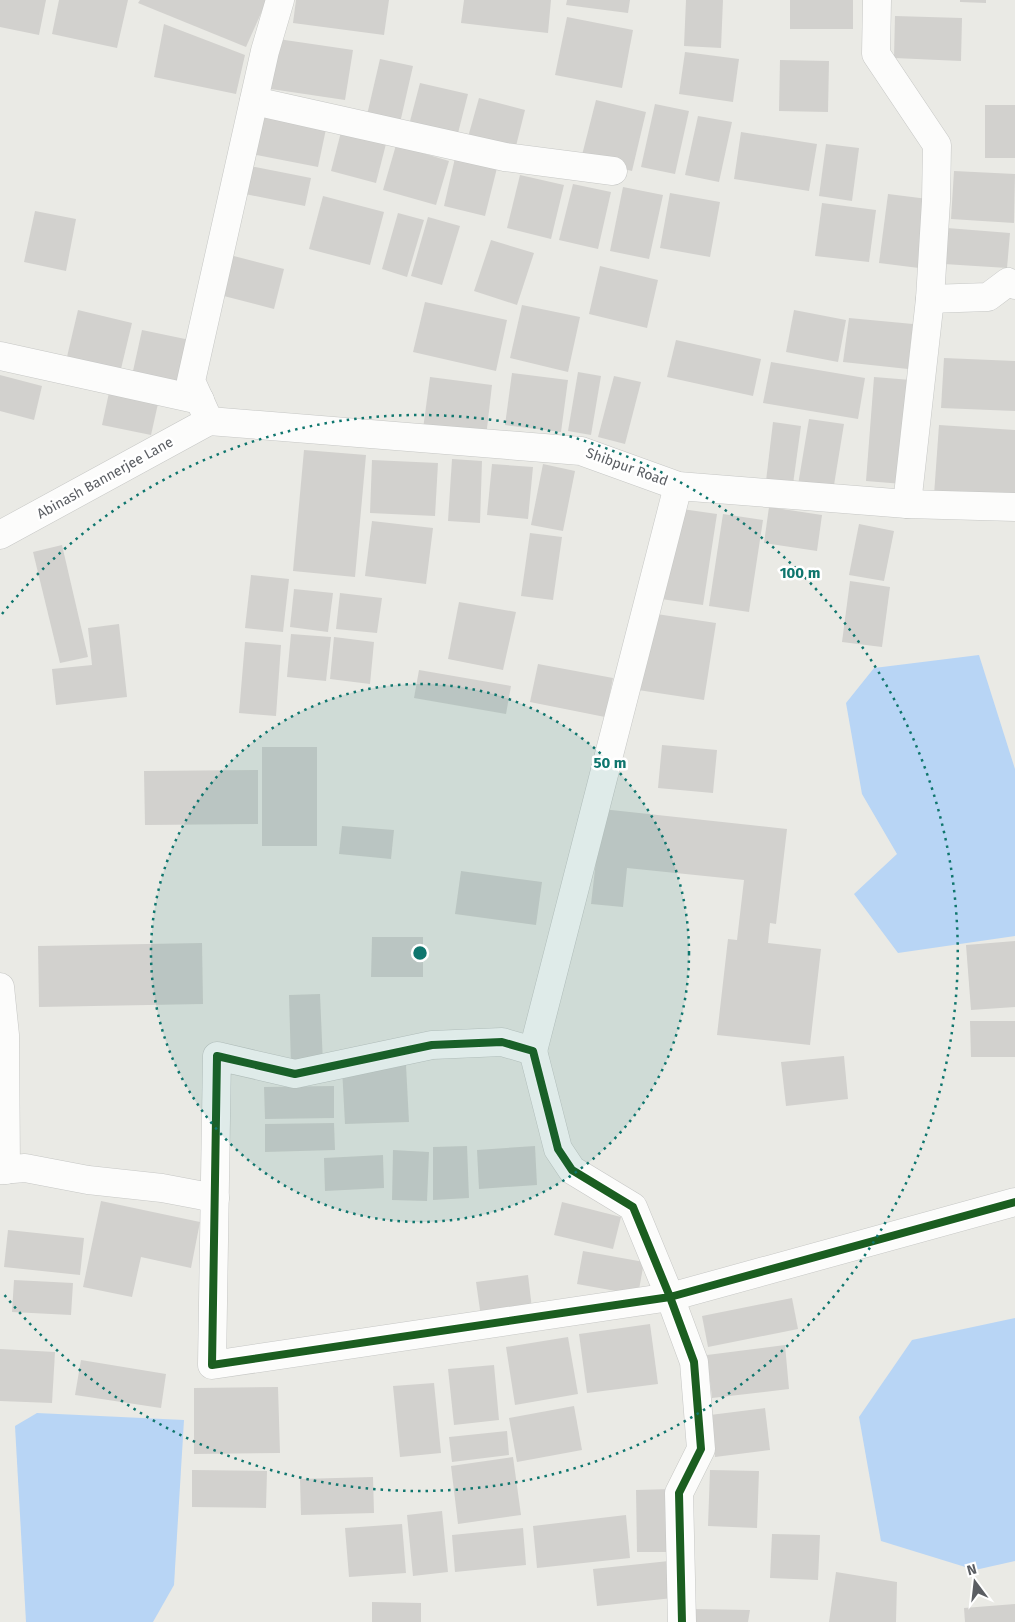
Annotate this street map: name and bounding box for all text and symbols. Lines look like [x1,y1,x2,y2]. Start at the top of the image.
street label: Abinash Bannerjee Lane [34,433,176,523]
street label: Shibpur Road [584,444,670,490]
text: 100 m [780,564,820,582]
text: 50 m [593,754,627,772]
centre of rings [411,944,429,962]
north arrow [950,1557,1000,1607]
text: N [965,1561,978,1579]

